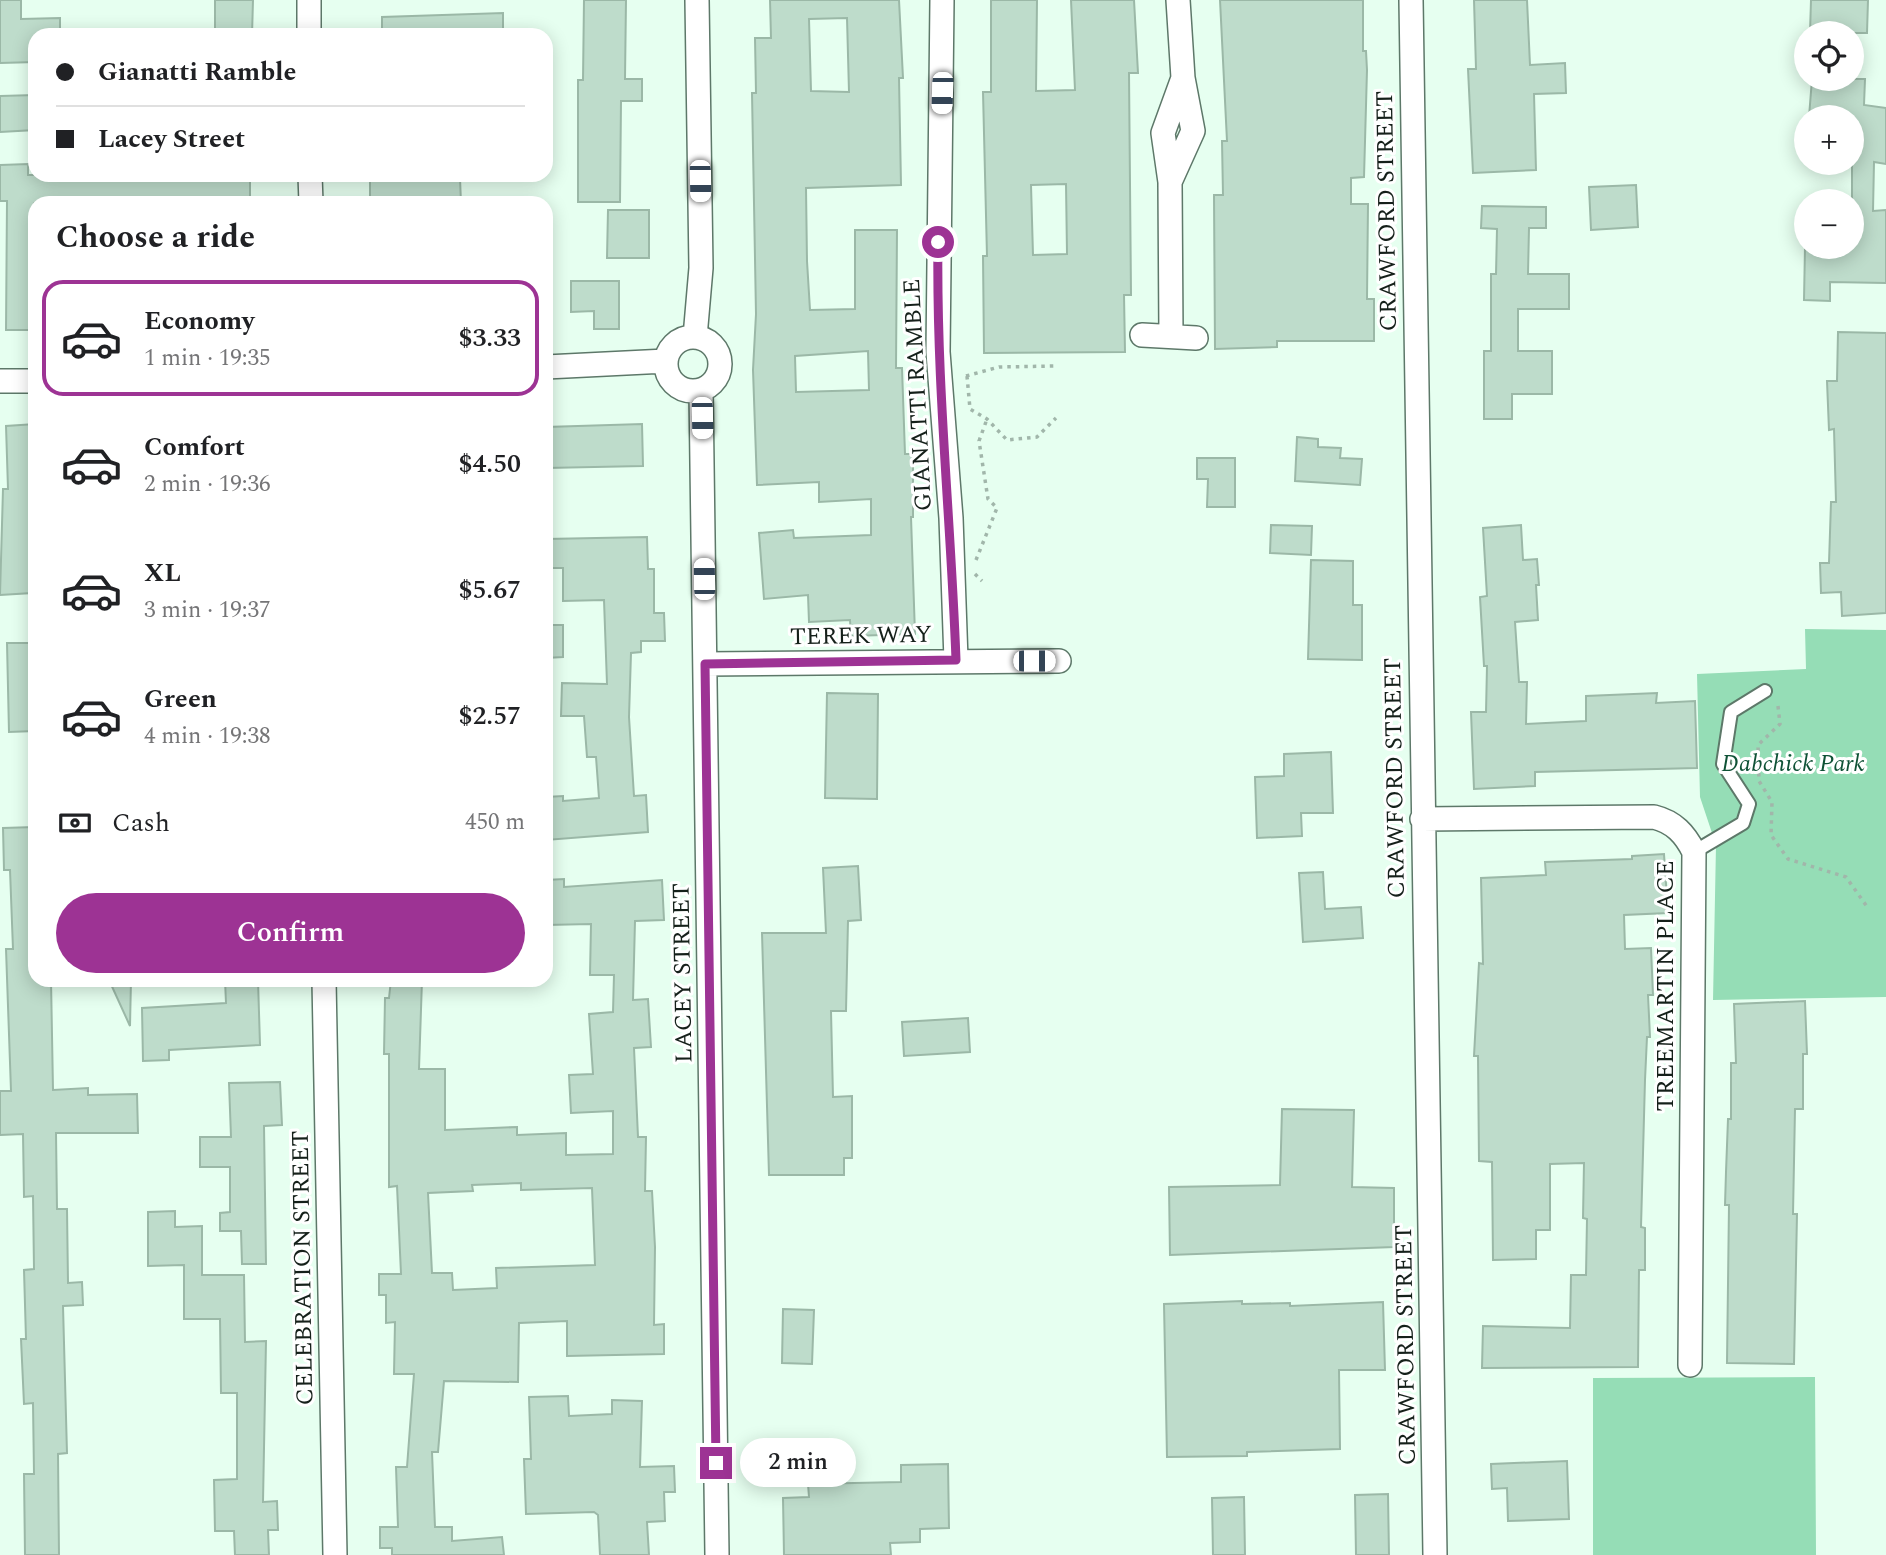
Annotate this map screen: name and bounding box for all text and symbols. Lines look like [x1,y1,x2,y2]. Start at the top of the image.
map controls [1794,21,1864,259]
button: locate [1794,21,1864,91]
text: Gianatti Ramble [98,52,296,92]
car [931,72,954,114]
street label: CRAWFORD STREET [1367,90,1407,332]
button: + [1794,105,1864,175]
text: Lacey Street [98,119,245,159]
car [690,160,711,202]
button: − [1794,189,1864,259]
text: Choose a ride [56,213,255,262]
route start [922,226,954,258]
street label: GIANATTI RAMBLE [894,278,942,512]
text: Economy [144,301,254,341]
icon: car [60,307,123,370]
text: $3.33 [458,318,521,358]
text: 1 min · 19:35 [144,341,271,376]
car [692,397,713,439]
text: Comfort [144,427,245,467]
icon: car [60,433,123,496]
text: $4.50 [458,444,521,484]
text: 2 min · 19:36 [144,467,271,502]
text: XL [144,553,181,593]
car [694,558,715,600]
icon: car [60,559,123,622]
text: $5.67 [458,570,521,610]
text: 3 min · 19:37 [144,593,271,628]
street label: TEREK WAY [789,617,933,655]
car [1014,651,1056,672]
street label: CRAWFORD STREET [1375,657,1415,899]
text: Green [144,679,217,719]
icon: car [60,685,123,748]
text: $2.57 [458,696,521,736]
text: 4 min · 19:38 [144,719,271,754]
park label: Dabchick Park [1721,746,1865,782]
text: Cash [112,803,170,843]
icon: cash [56,804,94,842]
text: 450 m [465,805,525,840]
street label: TREEMARTIN PLACE [1648,860,1684,1112]
street label: LACEY STREET [663,883,703,1063]
button: Confirm [56,893,525,973]
street label: CELEBRATION STREET [283,1130,323,1406]
street label: CRAWFORD STREET [1386,1224,1426,1466]
callout: 2 min [740,1438,856,1488]
text: 2 min [768,1445,828,1480]
route end [700,1447,732,1479]

